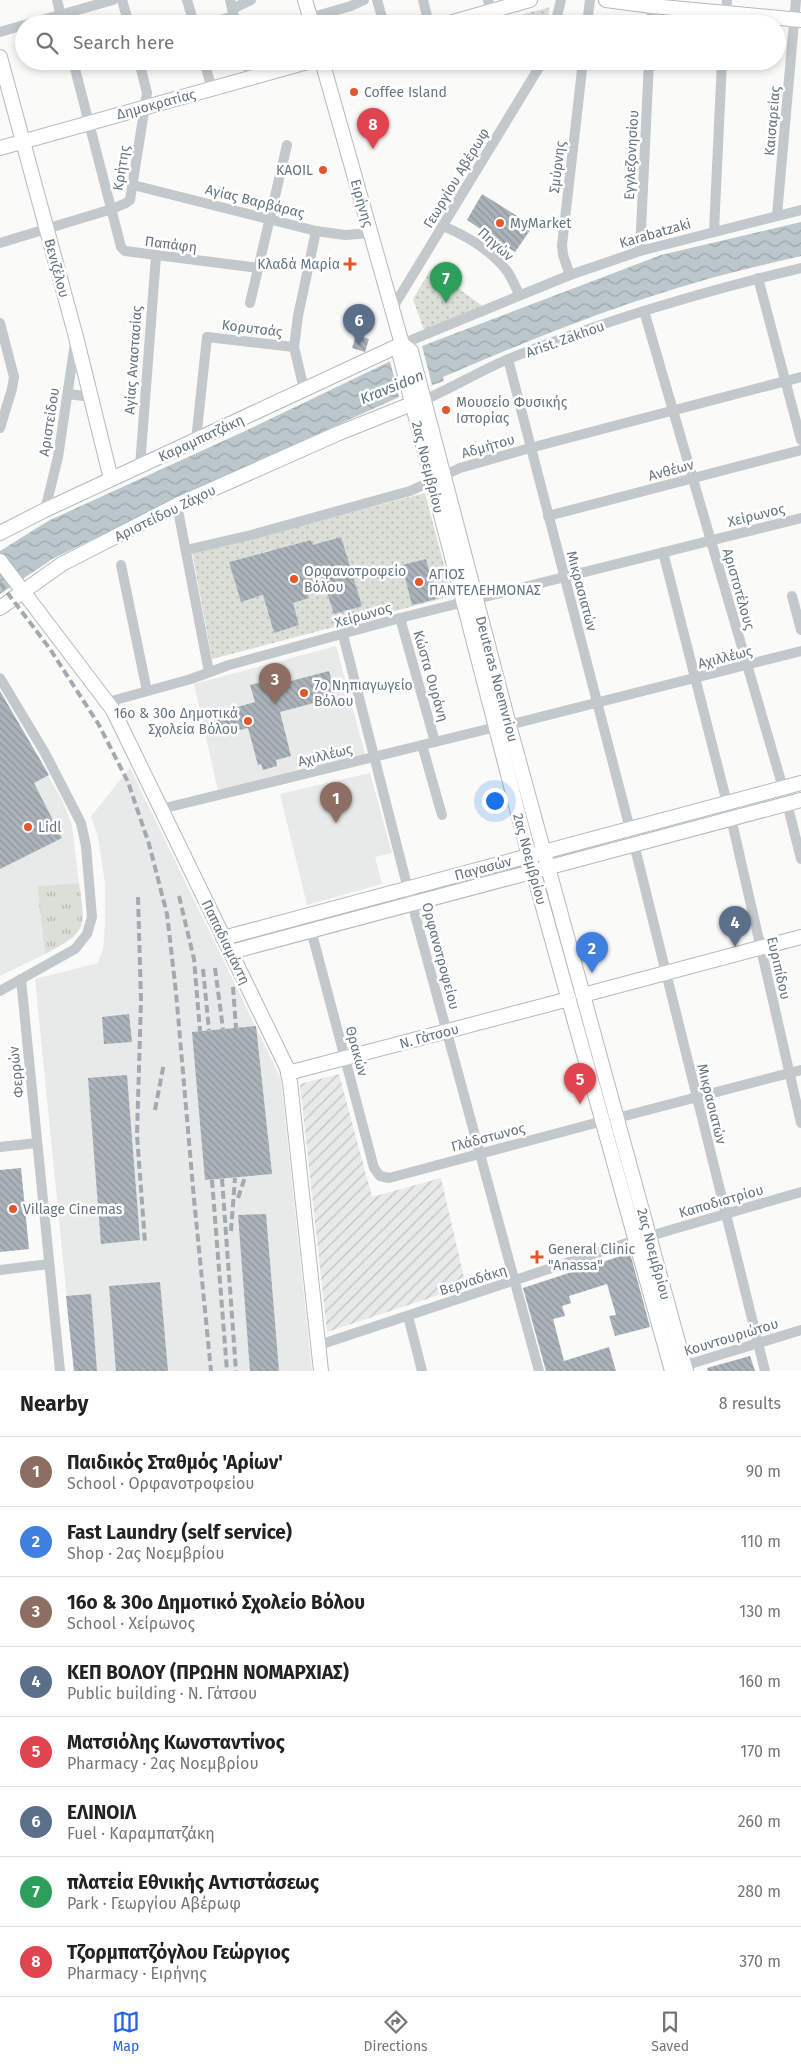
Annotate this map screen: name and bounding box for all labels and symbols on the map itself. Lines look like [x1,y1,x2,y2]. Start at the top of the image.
place label: Coffee Island [364,84,447,101]
street label: Καισαρείας [761,85,784,157]
street label: Δημοκρατίας [115,86,198,123]
marker: Coffee Island [348,86,360,98]
pin: 8 [357,108,389,149]
street label: Εγγλεζονησίου [621,110,642,200]
street label: Γεωργίου Αβέρωφ [420,125,493,231]
street label: Σμύρνης [546,139,569,194]
street label: Κρήτης [110,144,134,192]
place label: KAOIL [276,162,313,179]
marker: KAOIL [317,164,329,176]
street label: Ειρήνης [347,177,377,230]
street label: Αγίας Βαρβάρας [204,181,307,222]
place label: MyMarket [510,215,572,232]
street label: Karabatzaki [617,215,693,252]
marker: MyMarket [494,217,506,229]
street label: Πηγών [474,224,517,265]
street label: Παπάφη [144,233,198,256]
street label: Βενιζέλου [41,237,73,299]
place label: Κλαδά Μαρία [257,256,340,273]
marker: Κλαδά Μαρία [344,258,356,270]
pin: 7 [430,262,462,303]
pin: 6 [343,304,375,345]
street label: Αγίας Αναστασίας [121,305,146,415]
street label: Κορυτσάς [221,316,284,341]
street label: Arist. Zakhou [523,317,607,362]
water label: Kravsidon [358,366,426,408]
street label: Αριστείδου [36,387,63,458]
place label: Μουσείο Φυσικής Ιστορίας [456,394,568,427]
marker: Μουσείο Φυσικής Ιστορίας [440,404,452,416]
street label: Καραμπατζάκη [156,411,247,466]
street label: 2ας Νοεμβρίου [408,419,447,515]
street label: Αδμήτου [459,431,517,462]
street label: Ανθέων [646,456,696,485]
street label: Αριστείδου Ζάχου [112,482,219,545]
street label: Χείρωνος [726,500,787,531]
street label: Αριστοτέλους [719,546,758,632]
street label: Μικρασιατών [563,549,600,633]
place label: Ορφανοτροφείο Βόλου [304,563,406,596]
place label: ΑΓΙΟΣ ΠΑΝΤΕΛΕΗΜΟΝΑΣ [429,566,541,599]
marker: Ορφανοτροφείο Βόλου [288,573,300,585]
marker: ΑΓΙΟΣ ΠΑΝΤΕΛΕΗΜΟΝΑΣ [413,576,425,588]
street label: Χείρωνος [333,599,394,632]
street label: Deuteras Noemvriou [472,614,522,744]
street label: Κώστα Ουράνη [409,628,452,724]
street label: Αχιλλέως [696,642,755,672]
pin: 3 [259,663,291,704]
place label: 7ο Νηπιαγωγείο Βόλου [314,677,413,710]
marker: 7ο Νηπιαγωγείο Βόλου [298,687,310,699]
place label: 16ο & 30ο Δημοτικά Σχολεία Βόλου [114,705,238,738]
marker: 16ο & 30ο Δημοτικά Σχολεία Βόλου [242,715,254,727]
street label: Αχιλλέως [296,740,355,770]
pin: 1 [320,782,352,823]
your location [482,788,508,814]
street label: 2ας Νοεμβρίου [509,811,550,907]
place label: Lidl [38,819,61,836]
marker: Lidl [22,821,34,833]
street label: Παγασών [453,853,514,884]
street label: Παπαδιαμάντη [198,897,253,987]
street label: Ορφανοτροφείου [418,901,463,1012]
pin: 4 [719,906,751,947]
pin: 2 [576,932,608,973]
street label: Ευριπίδου [763,935,794,1001]
street label: Ν. Γάτσου [398,1020,461,1053]
street label: Θρακών [342,1024,371,1078]
street label: Φερρών [5,1045,28,1099]
street label: Μικρασιατών [693,1062,730,1146]
pin: 5 [564,1063,596,1104]
street label: Γλάδστωνος [449,1119,527,1156]
street label: Καποδιστρίου [677,1181,765,1222]
place label: Village Cinemas [23,1201,123,1218]
marker: Village Cinemas [7,1203,19,1215]
street label: 2ας Νοεμβρίου [633,1206,674,1302]
place label: General Clinic "Anassa" [548,1241,635,1274]
marker: General Clinic "Anassa" [530,1250,544,1264]
street label: Βερναδάκη [437,1262,509,1299]
street label: Κουντουριώτου [682,1315,780,1360]

